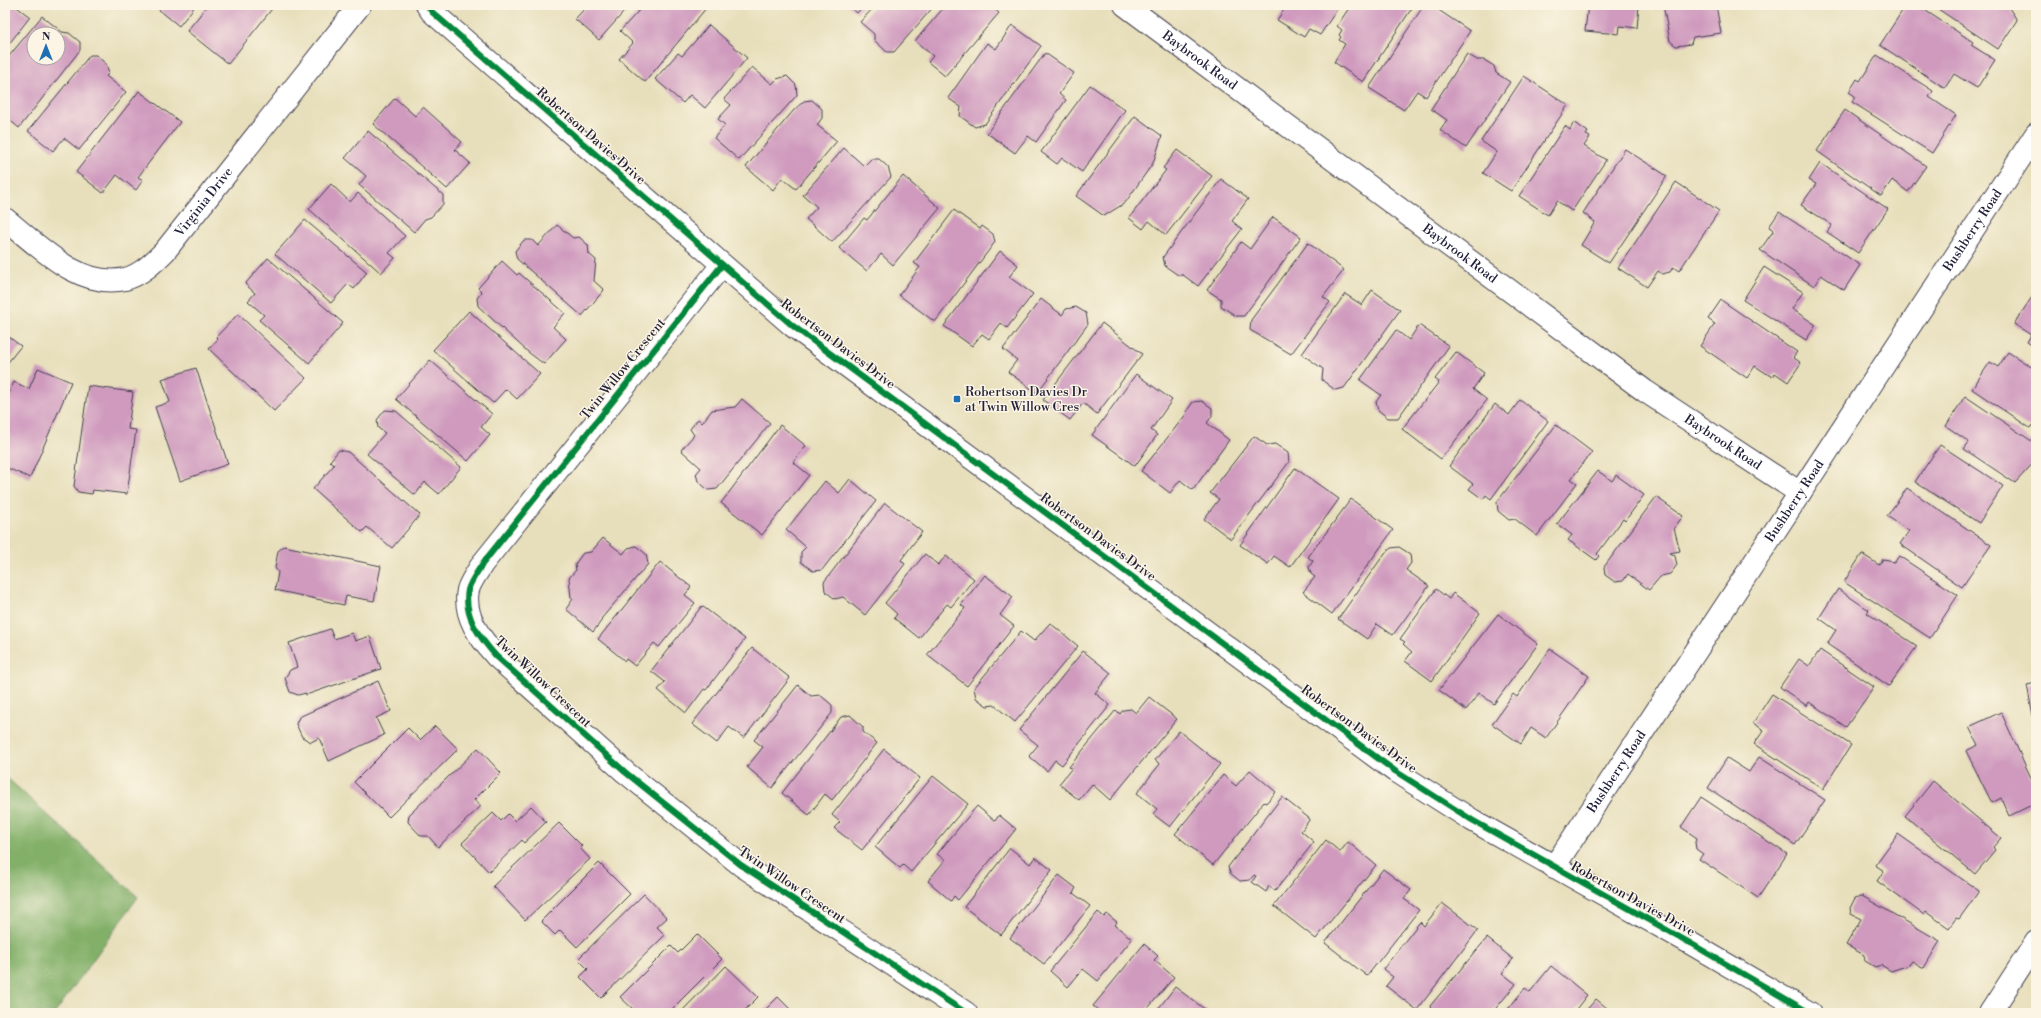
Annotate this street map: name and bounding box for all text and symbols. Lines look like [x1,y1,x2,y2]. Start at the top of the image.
north arrow [26,26,66,66]
street label: Baybrook Road [1158,27,1241,94]
text: N [42,30,51,44]
street label: Robertson Davies Drive [533,84,649,188]
street label: Virginia Drive [171,164,236,241]
street label: Bushberry Road [1939,186,2006,275]
street label: Baybrook Road [1418,220,1501,287]
street label: Robertson Davies Drive [777,296,899,393]
street label: Twin Willow Crescent [577,315,669,423]
place label: Robertson Davies Dr at Twin Willow Cres [965,384,1088,415]
marker: Robertson Davies Dr at Twin Willow Cres [952,394,962,404]
street label: Baybrook Road [1681,411,1765,474]
street label: Bushberry Road [1761,456,1828,546]
street label: Robertson Davies Drive [1037,490,1159,585]
street label: Twin Willow Crescent [492,633,595,731]
street label: Robertson Davies Drive [1298,682,1420,777]
street label: Bushberry Road [1583,727,1650,817]
street label: Twin Willow Crescent [735,843,849,927]
street label: Robertson Davies Drive [1568,858,1698,940]

